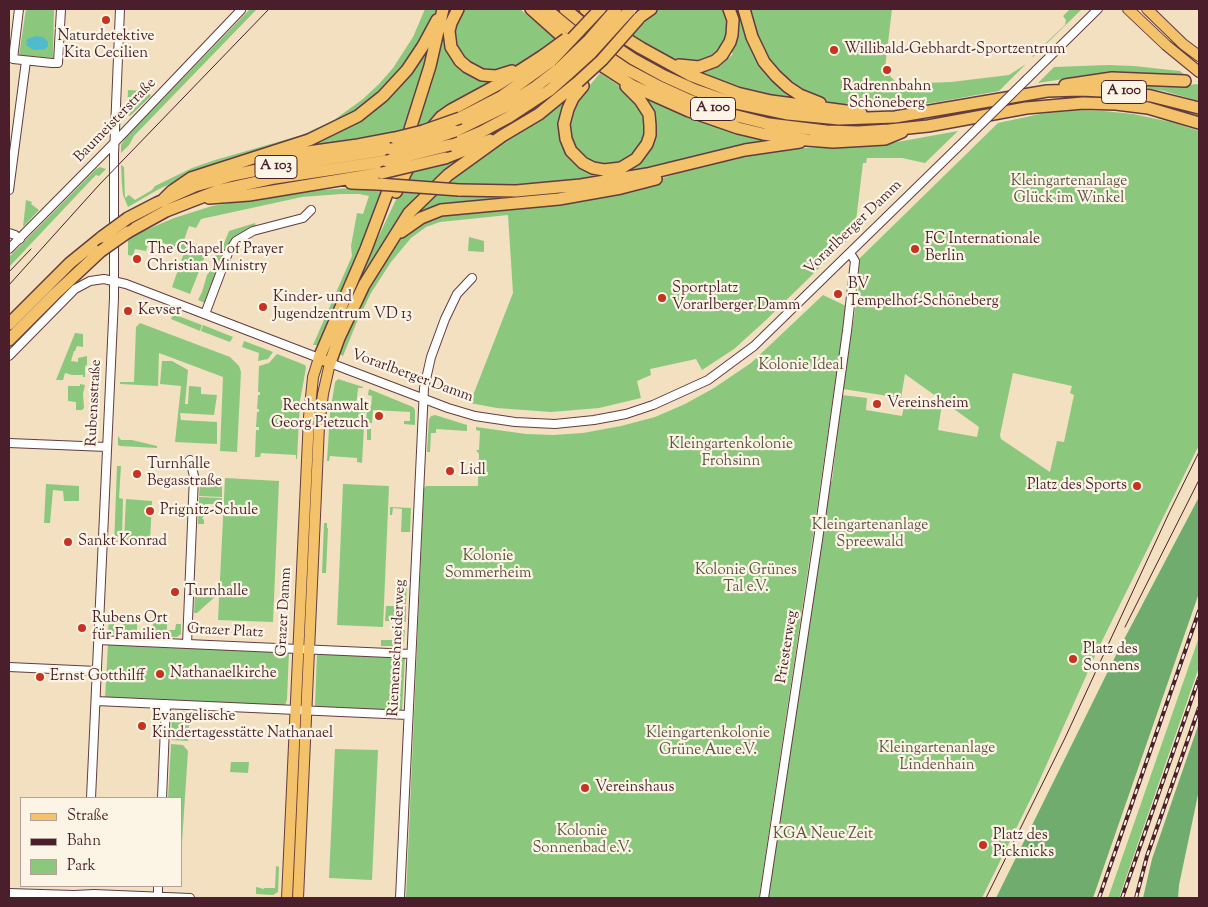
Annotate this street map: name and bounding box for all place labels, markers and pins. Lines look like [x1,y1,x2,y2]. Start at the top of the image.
marker: Naturdetektive Kita Cecilien [100,14,112,26]
place label: Naturdetektive Kita Cecilien [57,28,155,63]
place label: Willibald-Gebhardt-Sportzentrum [844,41,1065,59]
marker: Willibald-Gebhardt-Sportzentrum [828,44,840,56]
marker: Radrennbahn Schöneberg [881,64,893,76]
place label: Radrennbahn Schöneberg [843,78,931,113]
place label: FC Internationale Berlin [925,231,1040,266]
place label: The Chapel of Prayer Christian Ministry [147,241,284,276]
marker: FC Internationale Berlin [909,243,921,255]
marker: The Chapel of Prayer Christian Ministry [131,253,143,265]
place label: BV Tempelhof-Schöneberg [848,276,999,311]
place label: Sportplatz Vorarlberger Damm [672,280,800,315]
marker: BV Tempelhof-Schöneberg [832,288,844,300]
place label: Kinder- und Jugendzentrum VD 13 [273,289,412,324]
marker: Sportplatz Vorarlberger Damm [656,292,668,304]
marker: Kinder- und Jugendzentrum VD 13 [257,301,269,313]
place label: Kevser [138,302,181,320]
marker: Kevser [122,305,134,317]
place label: Vereinsheim [887,395,969,413]
place label: Rechtsanwalt Georg Pietzuch [271,398,369,433]
marker: Vereinsheim [871,398,883,410]
marker: Rechtsanwalt Georg Pietzuch [373,410,385,422]
place label: Turnhalle Begasstraße [147,456,222,491]
place label: Lidl [460,462,486,480]
marker: Lidl [444,465,456,477]
marker: Turnhalle Begasstraße [131,468,143,480]
place label: Platz des Sports [1027,477,1127,495]
marker: Platz des Sports [1131,480,1143,492]
place label: Prignitz-Schule [160,502,258,520]
marker: Prignitz-Schule [144,505,156,517]
place label: Sankt Konrad [78,533,167,551]
marker: Sankt Konrad [62,536,74,548]
place label: Turnhalle [185,583,248,601]
marker: Turnhalle [169,586,181,598]
place label: Rubens Ort für Familien [92,610,171,645]
marker: Rubens Ort für Familien [76,622,88,634]
place label: Platz des Sonnens [1083,641,1139,676]
marker: Platz des Sonnens [1067,653,1079,665]
place label: Nathanaelkirche [170,665,277,683]
place label: Ernst Gotthilff [50,668,145,686]
marker: Nathanaelkirche [154,668,166,680]
marker: Ernst Gotthilff [34,671,46,683]
place label: Evangelische Kindertagesstätte Nathanael [152,708,333,743]
marker: Evangelische Kindertagesstätte Nathanael [136,720,148,732]
place label: Vereinshaus [595,779,674,797]
marker: Vereinshaus [579,782,591,794]
place label: Platz des Picknicks [993,827,1054,862]
marker: Platz des Picknicks [977,839,989,851]

